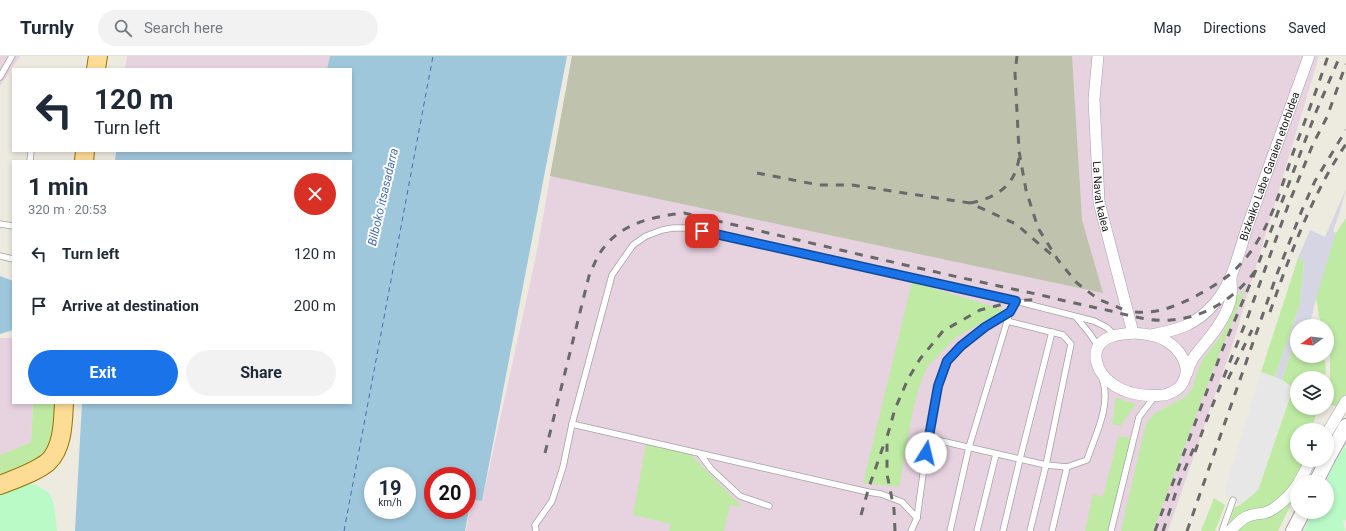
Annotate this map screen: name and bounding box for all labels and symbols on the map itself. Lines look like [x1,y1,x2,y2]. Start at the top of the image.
street label: Bizkaiko Labe Garaien etorbidea [1237,90,1302,242]
water label: Bilboko itsasadarra [365,147,401,247]
street label: La Naval kalea [1090,161,1112,233]
pin [685,214,719,248]
north arrow [1290,319,1334,363]
position arrow [905,432,947,474]
speed limit sign: 20 [424,467,476,519]

